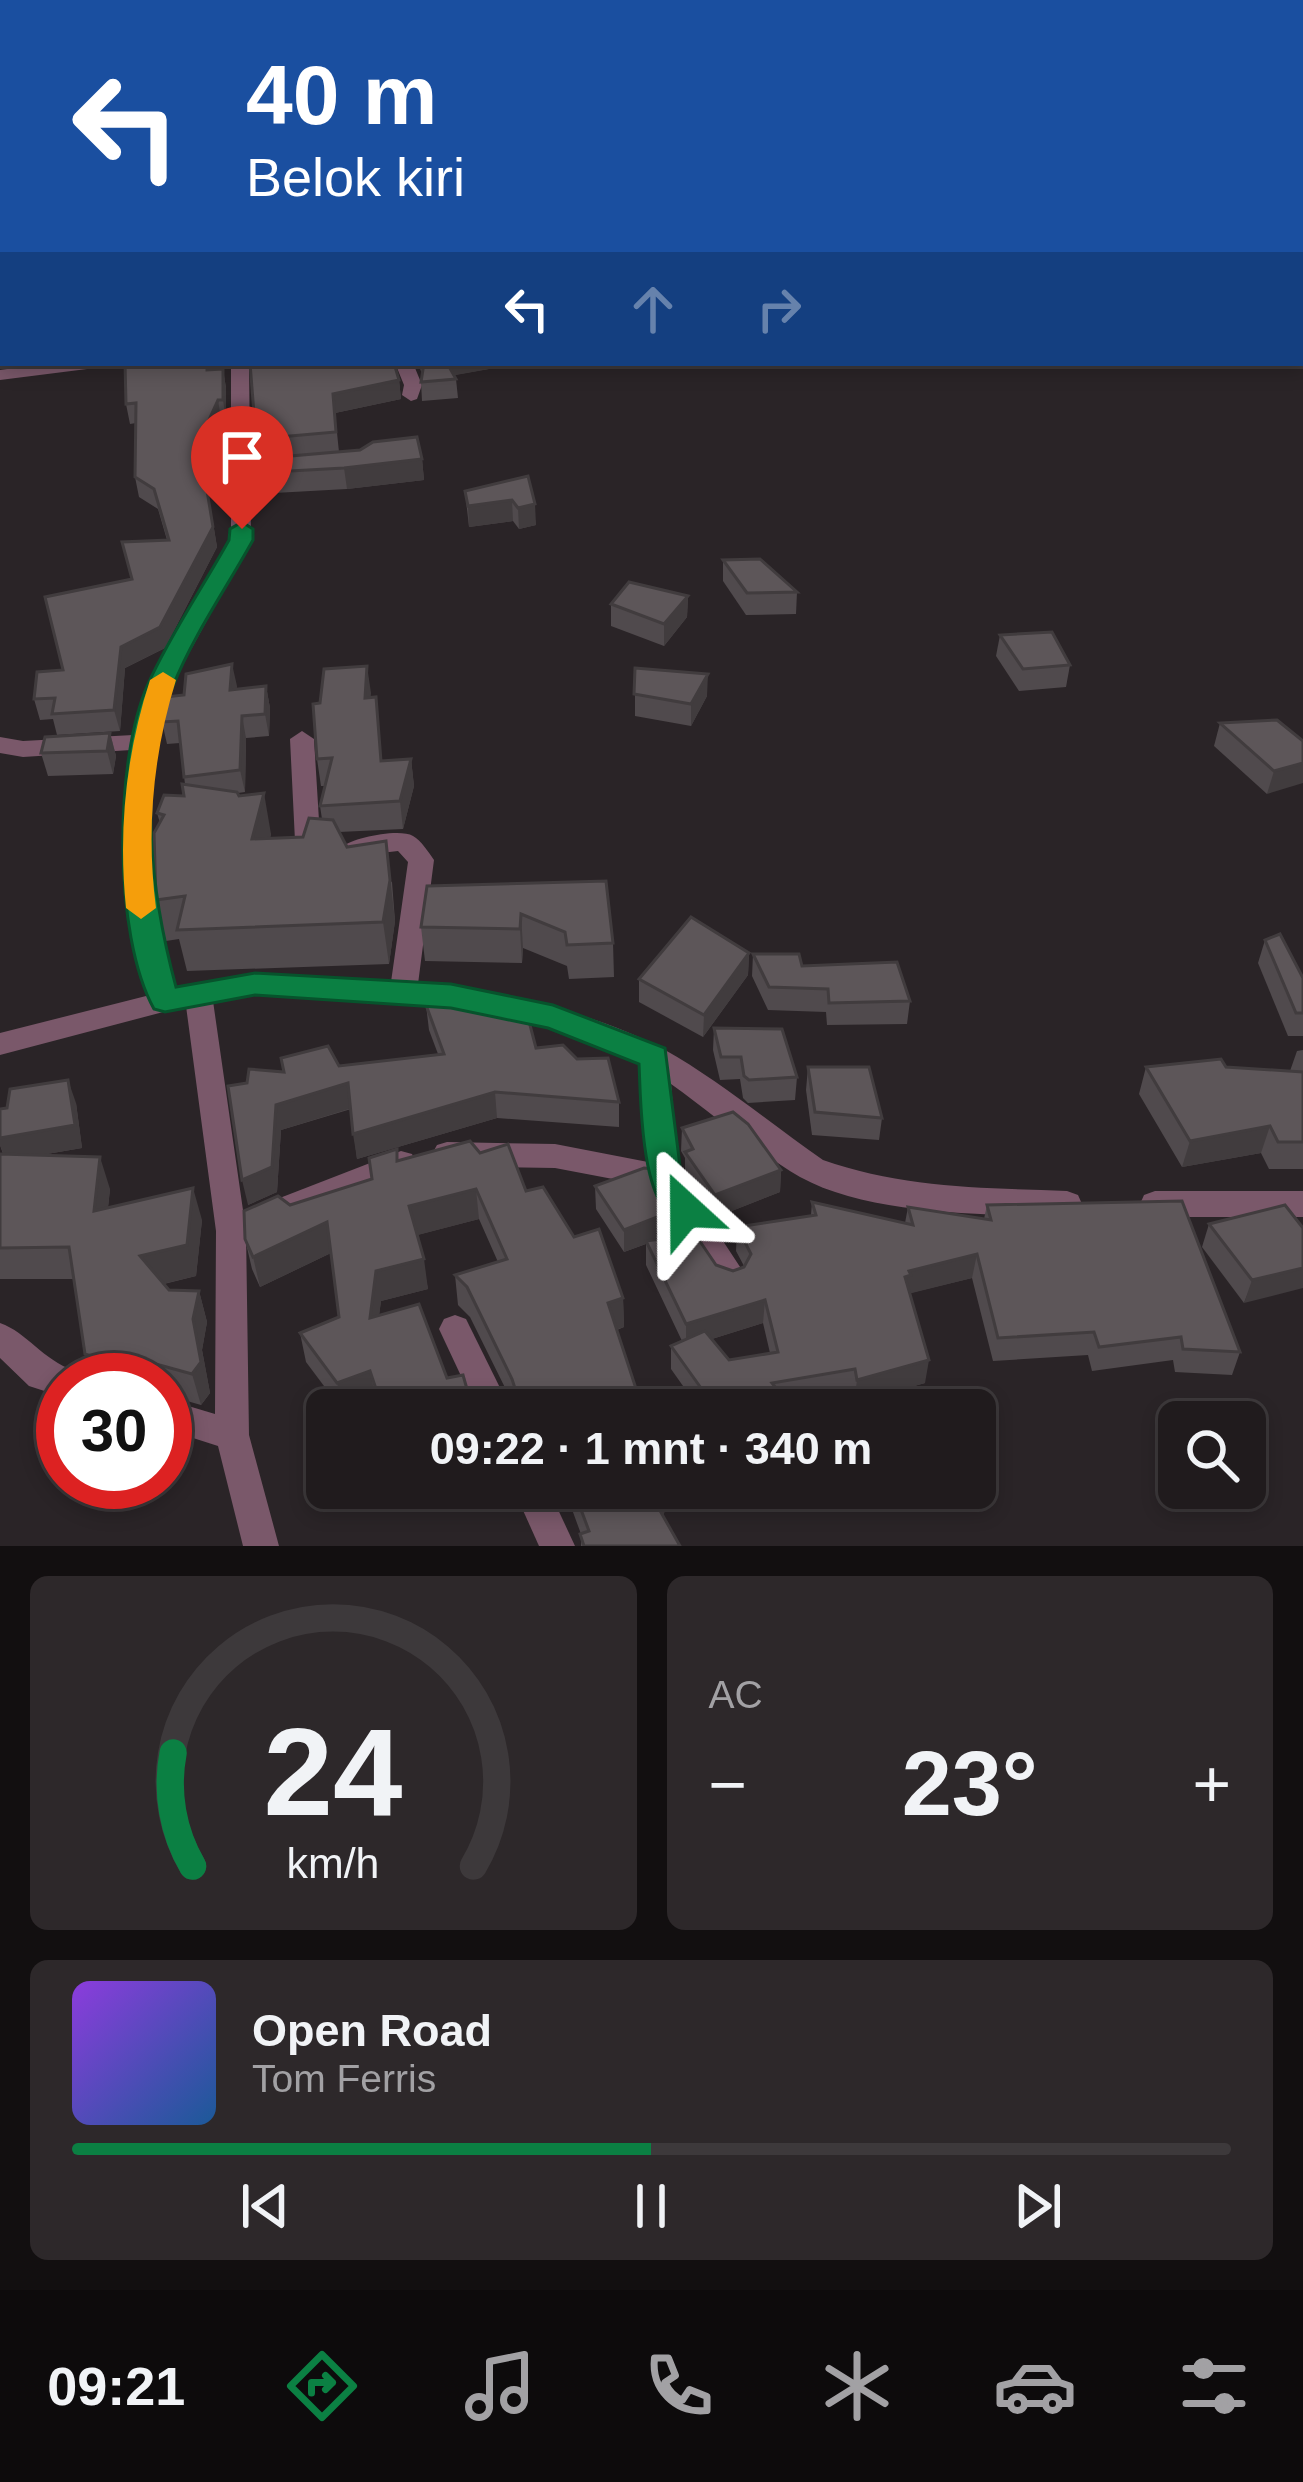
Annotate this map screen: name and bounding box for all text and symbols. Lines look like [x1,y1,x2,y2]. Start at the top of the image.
icon: left [48,48,204,204]
text: 40 m [246,48,437,142]
text: Belok kiri [246,147,465,207]
icon: left [494,276,560,342]
icon: ahead [620,276,686,342]
icon: right [746,276,812,342]
pin [191,406,293,529]
icon: arrive [209,424,275,490]
position arrow [623,1147,749,1273]
speed limit sign: 30 [36,1353,192,1509]
map controls [1158,1401,1266,1509]
button: search [1158,1401,1266,1509]
text: 09:22 · 1 mnt · 340 m [430,1423,872,1474]
text: AC [709,1673,763,1716]
text: 24 [264,1702,403,1841]
text: 23° [902,1734,1038,1834]
text: − [709,1747,747,1821]
text: + [1192,1747,1231,1821]
text: km/h [287,1839,380,1887]
text: Open Road [252,2005,492,2056]
text: Tom Ferris [252,2057,436,2100]
icon: previous [232,2173,298,2239]
icon: pause [618,2173,684,2239]
icon: next [1005,2173,1071,2239]
icon: directions [280,2344,364,2428]
icon: music [458,2344,542,2428]
icon: phone [637,2344,721,2428]
icon: climate [815,2344,899,2428]
icon: car [993,2344,1077,2428]
icon: filters [1172,2344,1256,2428]
text: 09:21 [47,2356,185,2416]

